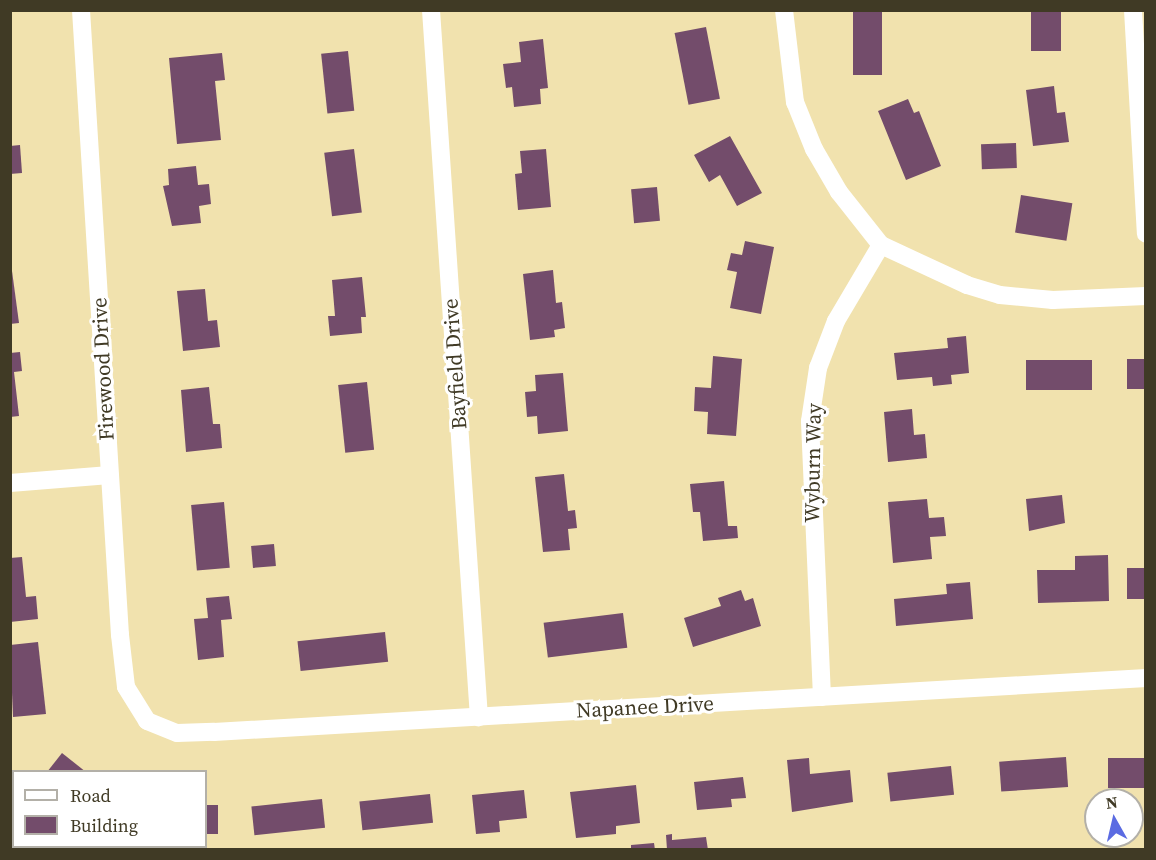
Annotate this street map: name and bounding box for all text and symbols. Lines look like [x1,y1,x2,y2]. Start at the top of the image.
street label: Firewood Drive [87,297,119,441]
street label: Bayfield Drive [438,298,472,430]
street label: Wyburn Way [799,403,827,523]
street label: Napanee Drive [575,691,715,723]
legend [12,770,207,848]
text: Road [70,783,111,808]
north arrow [1084,788,1144,848]
text: N [1104,790,1119,814]
text: Building [70,813,138,838]

